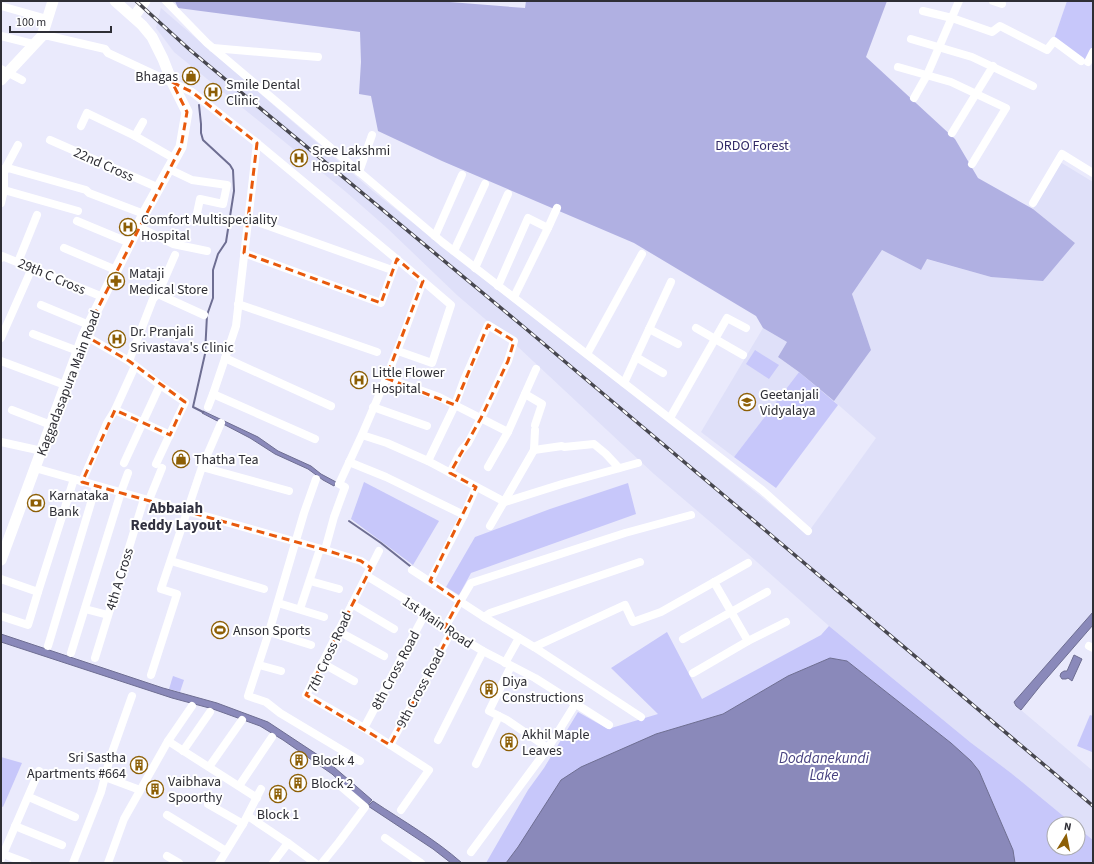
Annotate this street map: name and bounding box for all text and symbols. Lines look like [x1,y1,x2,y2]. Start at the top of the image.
scale bar [10,8,111,34]
text: 100 m [16,14,46,31]
shop icon: Bhagas [181,66,201,86]
place label: Bhagas [135,67,178,87]
place label: Smile Dental Clinic [226,75,301,111]
hospital icon: Smile Dental Clinic [203,82,223,102]
park label: DRDO Forest [715,136,789,156]
place label: Sree Lakshmi Hospital [312,141,390,177]
street label: 22nd Cross [70,143,137,187]
hospital icon: Sree Lakshmi Hospital [289,148,309,168]
place label: Comfort Multispeciality Hospital [141,210,278,246]
hospital icon: Comfort Multispeciality Hospital [118,217,138,237]
street label: 29th C Cross [15,254,89,300]
place label: Mataji Medical Store [129,264,208,300]
pharmacy icon: Mataji Medical Store [106,271,126,291]
street label: Kaggadasapura Main Road [32,308,106,459]
place label: Dr. Pranjali Srivastava's Clinic [130,322,234,358]
hospital icon: Dr. Pranjali Srivastava's Clinic [107,329,127,349]
place label: Little Flower Hospital [372,363,445,399]
hospital icon: Little Flower Hospital [349,370,369,390]
place label: Geetanjali Vidyalaya [760,385,819,421]
school or university icon: Geetanjali Vidyalaya [737,392,757,412]
shop icon: Thatha Tea [171,449,191,469]
place label: Thatha Tea [194,450,259,470]
place label: Karnataka Bank [49,486,109,522]
bank icon: Karnataka Bank [26,493,46,513]
district label: Abbaiah Reddy Layout [131,498,222,536]
street label: 4th A Cross [101,545,139,613]
street label: 1st Main Road [398,592,477,654]
street label: 7th Cross Road [302,609,357,696]
sports icon: Anson Sports [210,620,230,640]
place label: Anson Sports [233,621,310,641]
street label: 8th Cross Road [367,627,425,714]
street label: 9th Cross Road [392,645,450,732]
place label: Diya Constructions [502,672,584,708]
building icon: Diya Constructions [479,679,499,699]
place label: Akhil Maple Leaves [522,725,590,761]
building icon: Akhil Maple Leaves [499,732,519,752]
place label: Sri Sastha Apartments #664 [27,748,126,784]
water label: Doddanekundi Lake [779,748,869,786]
building icon: Block 4 [289,750,309,770]
place label: Block 4 [312,751,355,771]
building icon: Sri Sastha Apartments #664 [129,755,149,775]
place label: Vaibhava Spoorthy [168,772,223,808]
building icon: Block 2 [288,773,308,793]
place label: Block 2 [311,774,354,794]
building icon: Vaibhava Spoorthy [145,779,165,799]
building icon: Block 1 [268,784,288,804]
place label: Block 1 [257,805,299,825]
north arrow [1046,816,1086,856]
text: N [1063,819,1073,835]

